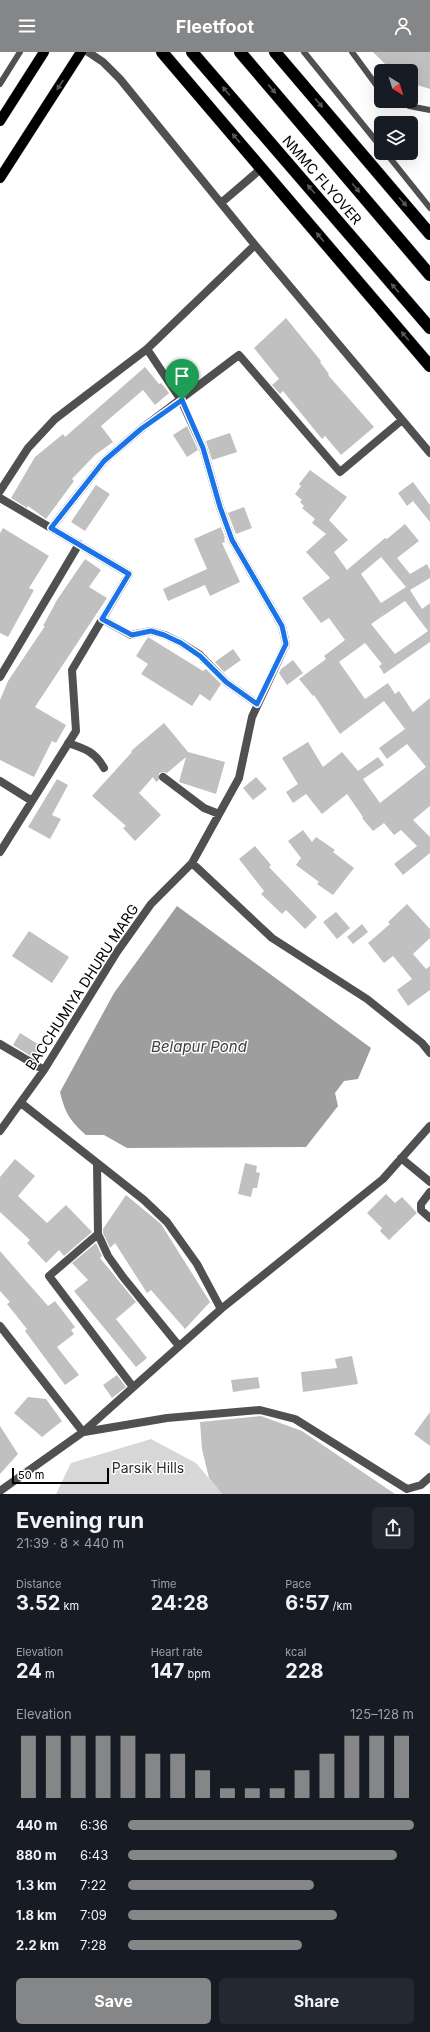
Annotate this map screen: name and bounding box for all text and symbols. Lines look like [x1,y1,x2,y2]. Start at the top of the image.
icon: menu [16,15,38,37]
icon: person [392,15,414,37]
text: Fleetfoot [176,16,254,37]
north arrow [374,64,418,108]
map controls [374,64,418,160]
one-way arrow [56,79,63,91]
one-way arrow [267,84,276,94]
one-way arrow [221,86,230,96]
one-way arrow [314,98,323,108]
button: layers [374,116,418,160]
street label: NMMC FLYOVER [279,132,366,228]
one-way arrow [232,133,241,144]
one-way arrow [351,183,361,193]
one-way arrow [306,184,315,195]
one-way arrow [398,197,407,207]
one-way arrow [316,232,325,242]
one-way arrow [391,282,400,293]
one-way arrow [400,331,409,341]
pin [165,359,199,400]
icon: arrive [171,365,193,387]
street label: BACCHUMIYA DHURU MARG [22,901,142,1073]
water label: Belapur Pond [151,1037,248,1056]
park label: Parsik Hills [112,1459,184,1476]
scale bar [12,1466,109,1485]
text: 50 m [18,1468,44,1482]
text: Evening run [16,1507,144,1533]
button: share [372,1507,414,1549]
text: 21:39 · 8 × 440 m [16,1535,124,1551]
text: Distance [16,1577,61,1591]
text: Time [151,1577,176,1591]
text: Pace [285,1577,311,1591]
text: 3.52 [16,1591,60,1615]
text: 24:28 [151,1591,209,1615]
text: 6:57 [285,1591,329,1615]
text: km [60,1599,79,1613]
text: /km [329,1599,352,1613]
text: Elevation [16,1645,63,1659]
text: Heart rate [151,1645,203,1659]
text: kcal [285,1645,306,1659]
text: 24 [16,1659,42,1683]
text: 147 [151,1659,184,1683]
text: 228 [285,1659,324,1683]
text: m [42,1667,55,1681]
text: bpm [184,1667,211,1681]
text: Elevation [16,1706,72,1722]
text: 125–128 m [350,1706,414,1722]
text: 440 m [16,1817,57,1833]
text: 6:36 [80,1817,108,1833]
text: 880 m [16,1847,57,1863]
text: 6:43 [80,1847,108,1863]
text: 1.3 km [16,1877,57,1893]
text: 7:22 [80,1877,107,1893]
text: 1.8 km [16,1907,57,1923]
text: 7:09 [80,1907,107,1923]
text: 2.2 km [16,1937,59,1953]
text: 7:28 [80,1937,107,1953]
button: Save [16,1978,211,2024]
button: Share [219,1978,414,2024]

